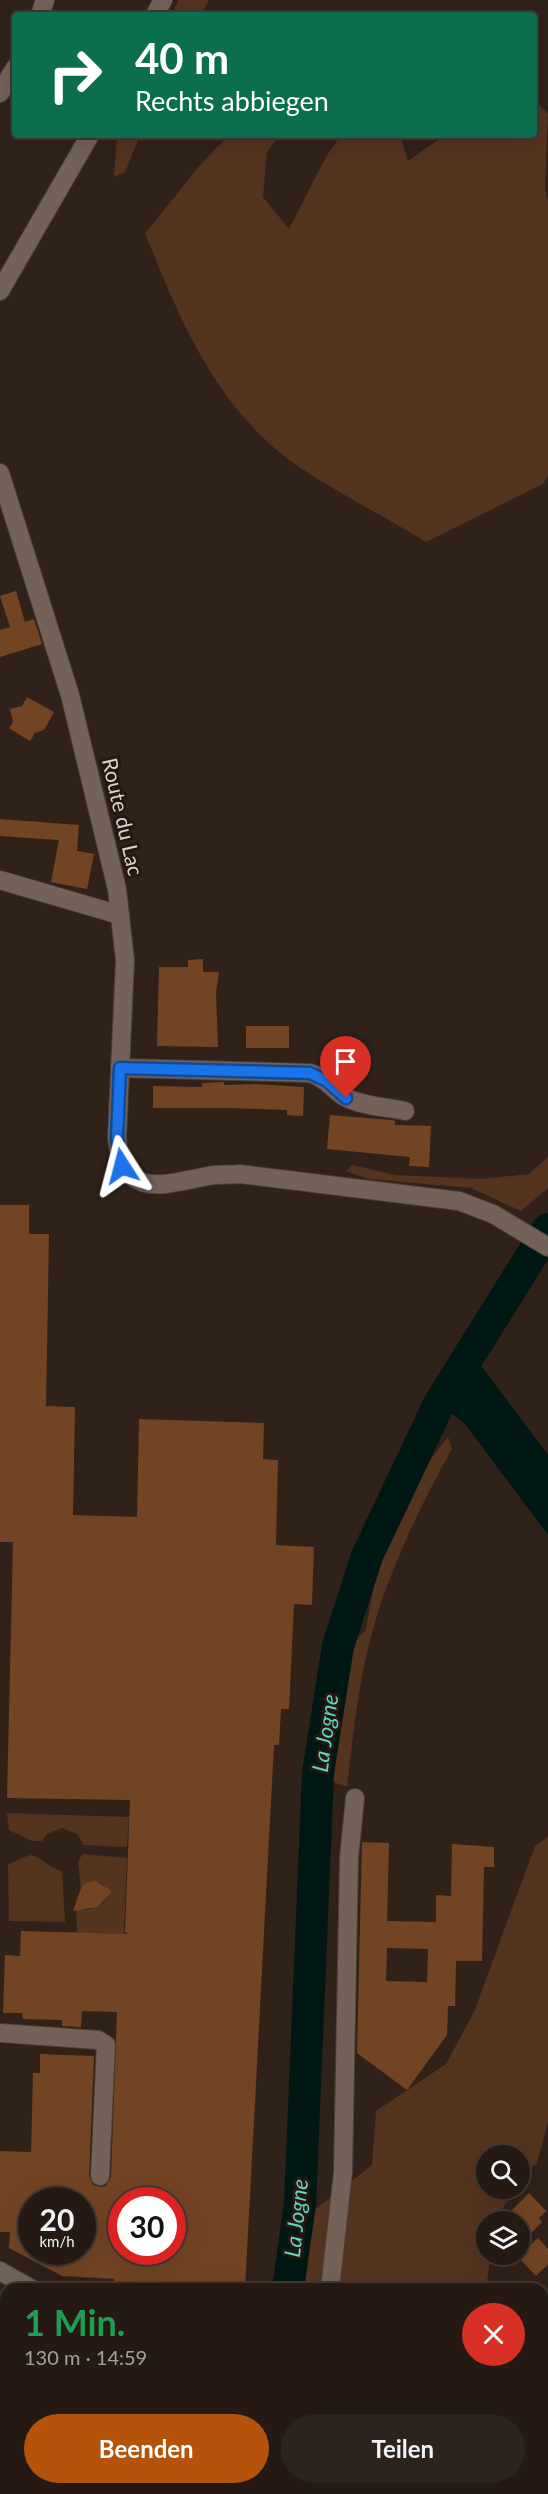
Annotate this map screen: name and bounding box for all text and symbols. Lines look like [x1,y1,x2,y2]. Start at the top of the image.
text: 40 m [135,33,229,83]
icon: right [36,36,114,114]
text: Rechts abbiegen [135,84,329,117]
street label: Route du Lac [98,755,149,878]
pin [320,1036,371,1098]
icon: arrive [329,1045,362,1078]
position arrow [90,1134,154,1198]
water label: La Jogne [306,1692,343,1774]
map controls [476,2145,530,2265]
button: search [476,2145,530,2199]
water label: La Jogne [278,2177,313,2258]
speed limit sign: 30 [108,2187,186,2265]
text: 20 [40,2201,74,2237]
button: layers [476,2211,530,2265]
text: km/h [39,2232,75,2250]
text: 1 Min. [24,2300,125,2344]
button: close [462,2303,525,2366]
text: 130 m · 14:59 [24,2345,147,2369]
button: Beenden [24,2414,269,2483]
button: Teilen [281,2414,525,2483]

